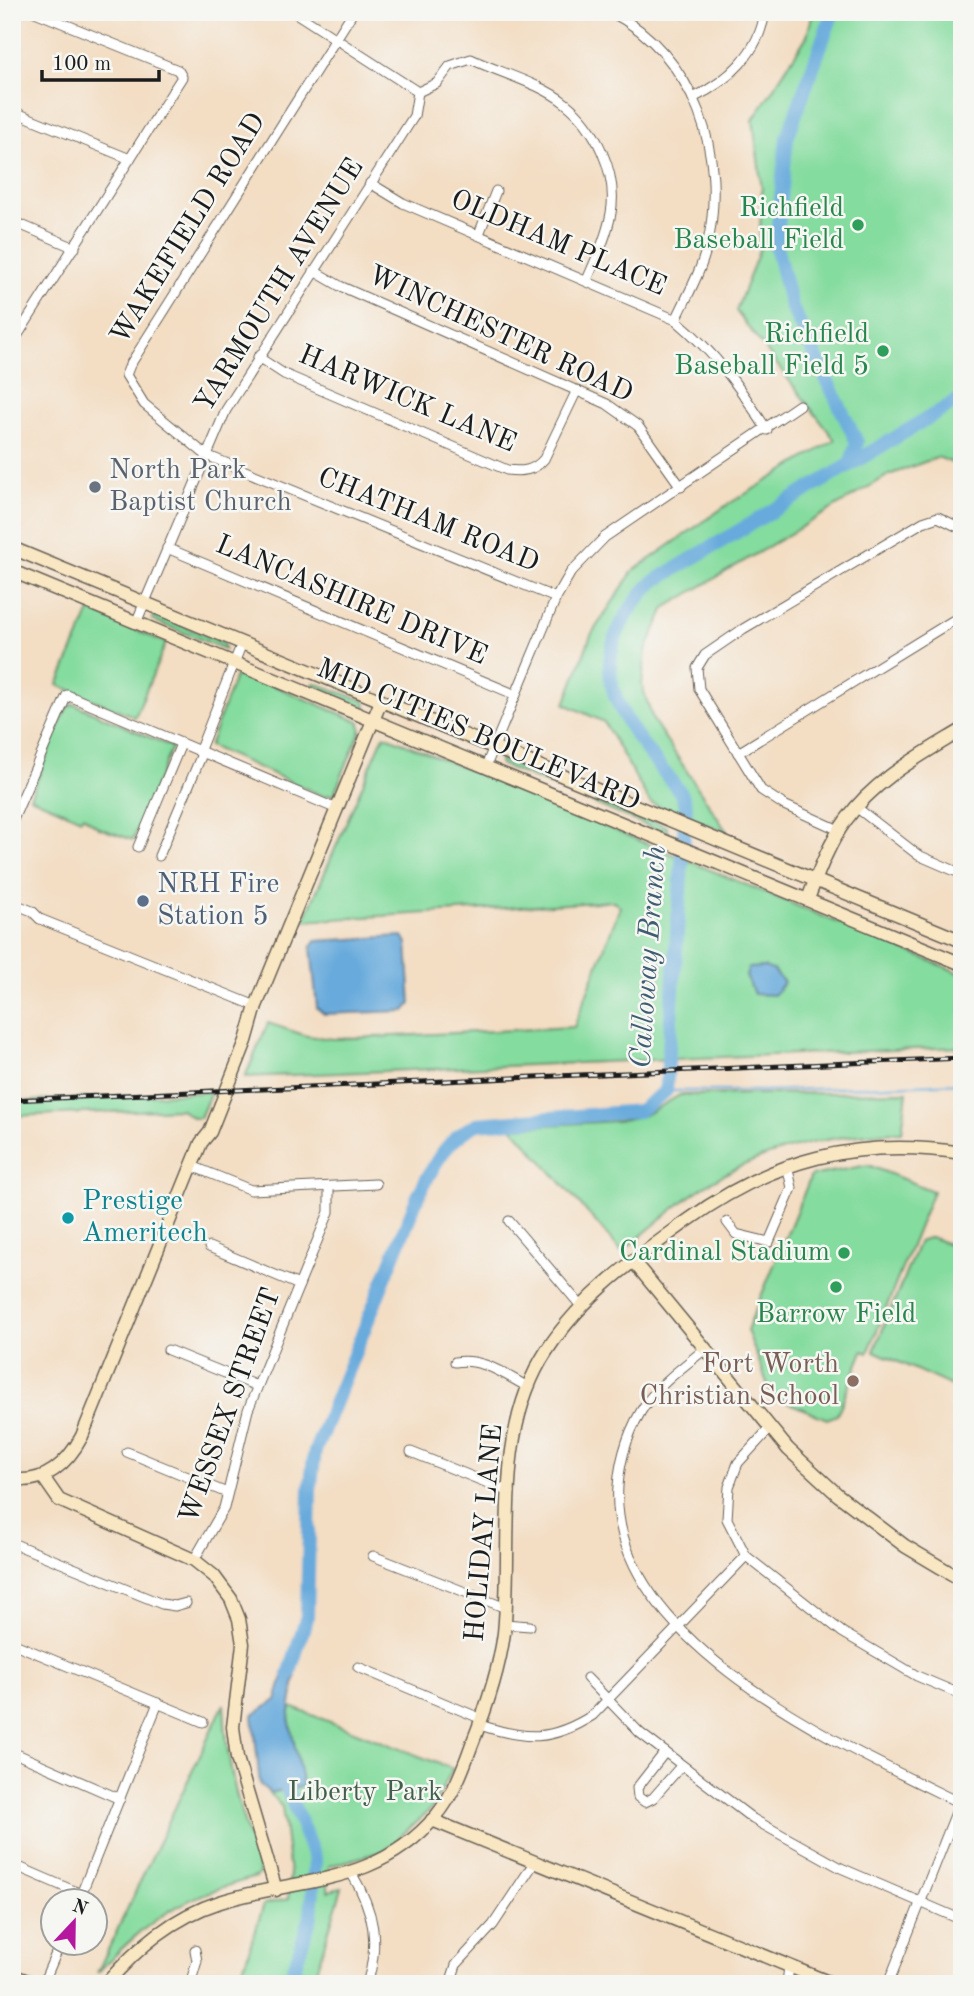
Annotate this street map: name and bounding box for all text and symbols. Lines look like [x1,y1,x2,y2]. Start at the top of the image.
scale bar [42,38,159,82]
text: 100 m [52,54,111,75]
street label: WAKEFIELD ROAD [106,108,272,350]
street label: YARMOUTH AVENUE [190,154,370,418]
street label: OLDHAM PLACE [446,186,670,302]
place label: Richfield Baseball Field [673,195,844,255]
marker: Richfield Baseball Field [850,217,866,233]
street label: WINCHESTER ROAD [363,261,637,409]
place label: Richfield Baseball Field 5 [674,321,869,381]
street label: HARWICK LANE [294,342,520,458]
marker: Richfield Baseball Field 5 [875,343,891,359]
place label: North Park Baptist Church [109,457,292,517]
street label: CHATHAM ROAD [313,464,543,578]
marker: North Park Baptist Church [87,479,103,495]
street label: LANCASHIRE DRIVE [211,531,491,671]
street label: MID CITIES BOULEVARD [312,655,644,817]
water label: Calloway Branch [626,844,672,1070]
place label: NRH Fire Station 5 [157,871,279,931]
marker: NRH Fire Station 5 [135,893,151,909]
place label: Prestige Ameritech [82,1188,208,1248]
marker: Prestige Ameritech [60,1210,76,1226]
place label: Cardinal Stadium [619,1239,830,1267]
marker: Cardinal Stadium [836,1245,852,1261]
marker: Barrow Field [828,1279,844,1295]
street label: WESSEX STREET [175,1285,287,1527]
place label: Barrow Field [756,1301,916,1329]
place label: Fort Worth Christian School [640,1351,839,1411]
marker: Fort Worth Christian School [845,1373,861,1389]
street label: HOLIDAY LANE [462,1423,508,1643]
park label: Liberty Park [287,1779,443,1807]
north arrow [38,1888,108,1958]
text: N [69,1897,90,1920]

